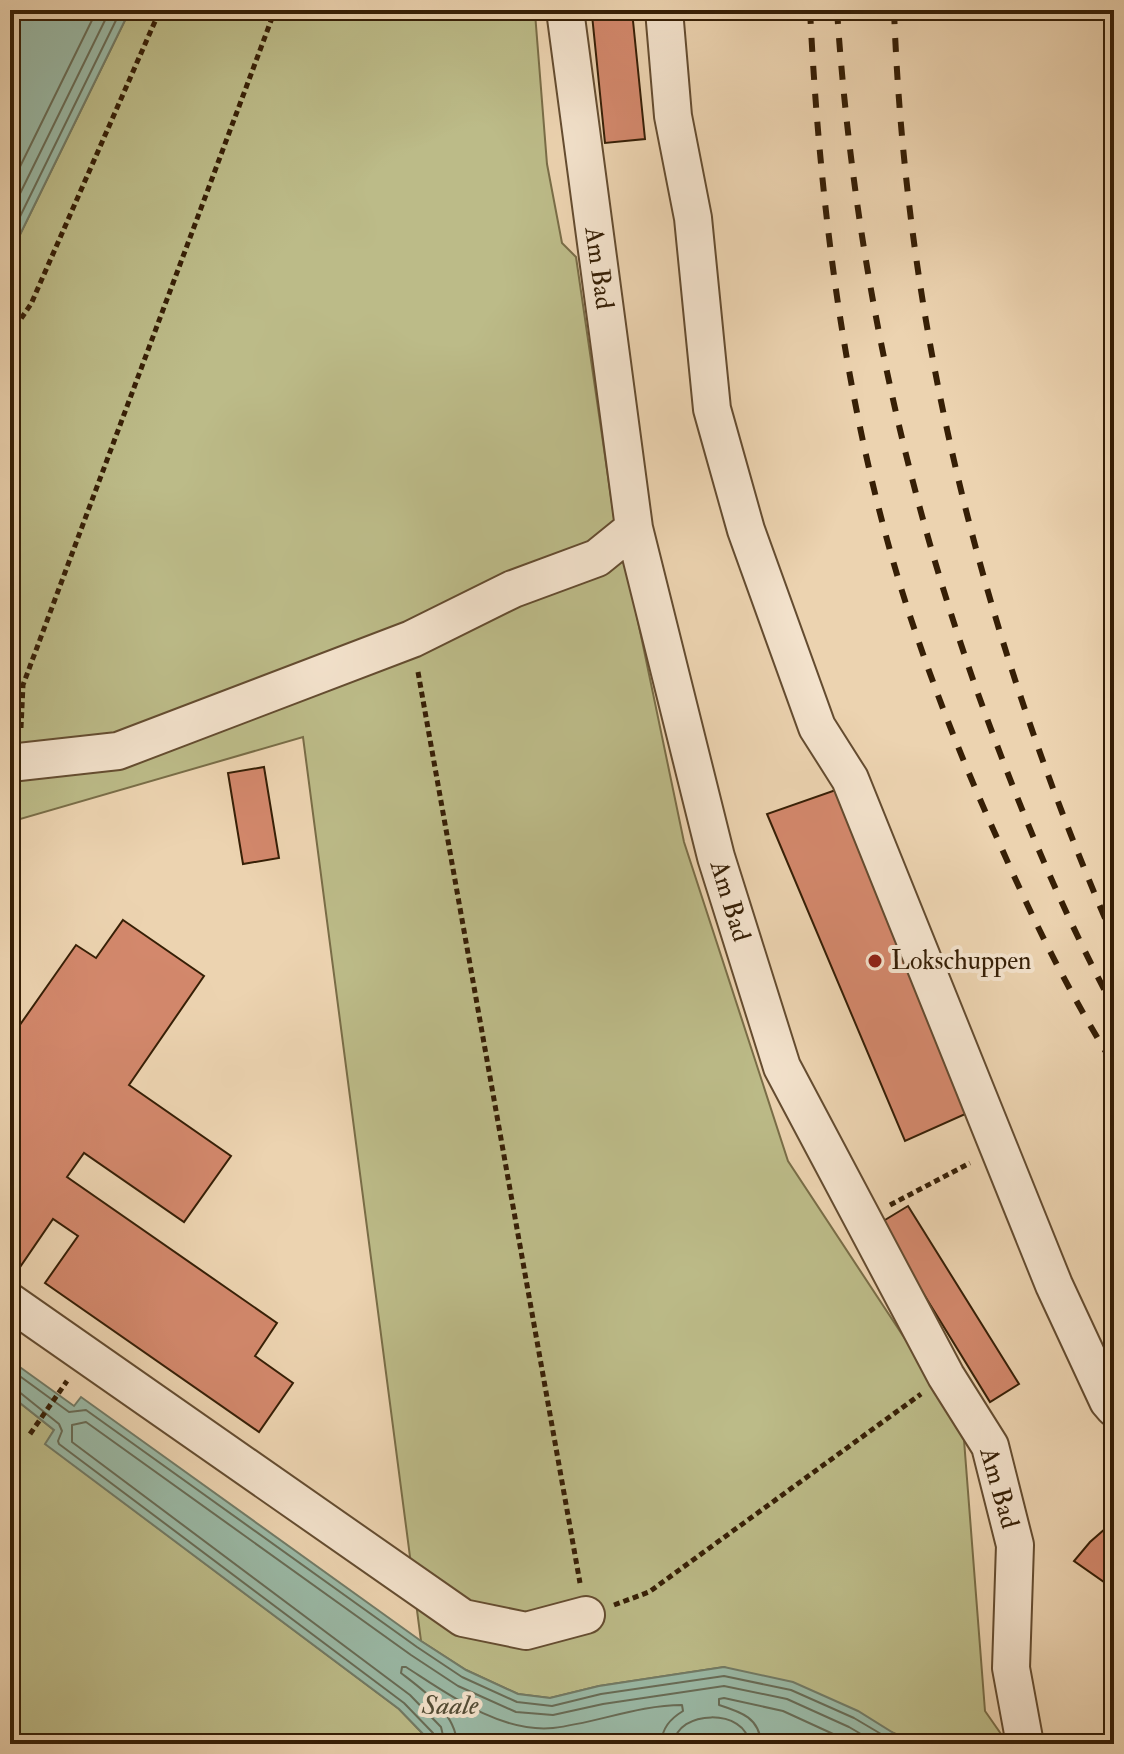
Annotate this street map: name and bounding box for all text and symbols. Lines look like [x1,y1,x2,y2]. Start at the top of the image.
street label: Am Bad [577,224,621,311]
street label: Am Bad [702,856,757,945]
place label: Lokschuppen [891,945,1031,978]
marker: Lokschuppen [866,952,884,970]
street label: Am Bad [972,1443,1026,1532]
water label: Saale [421,1688,479,1723]

